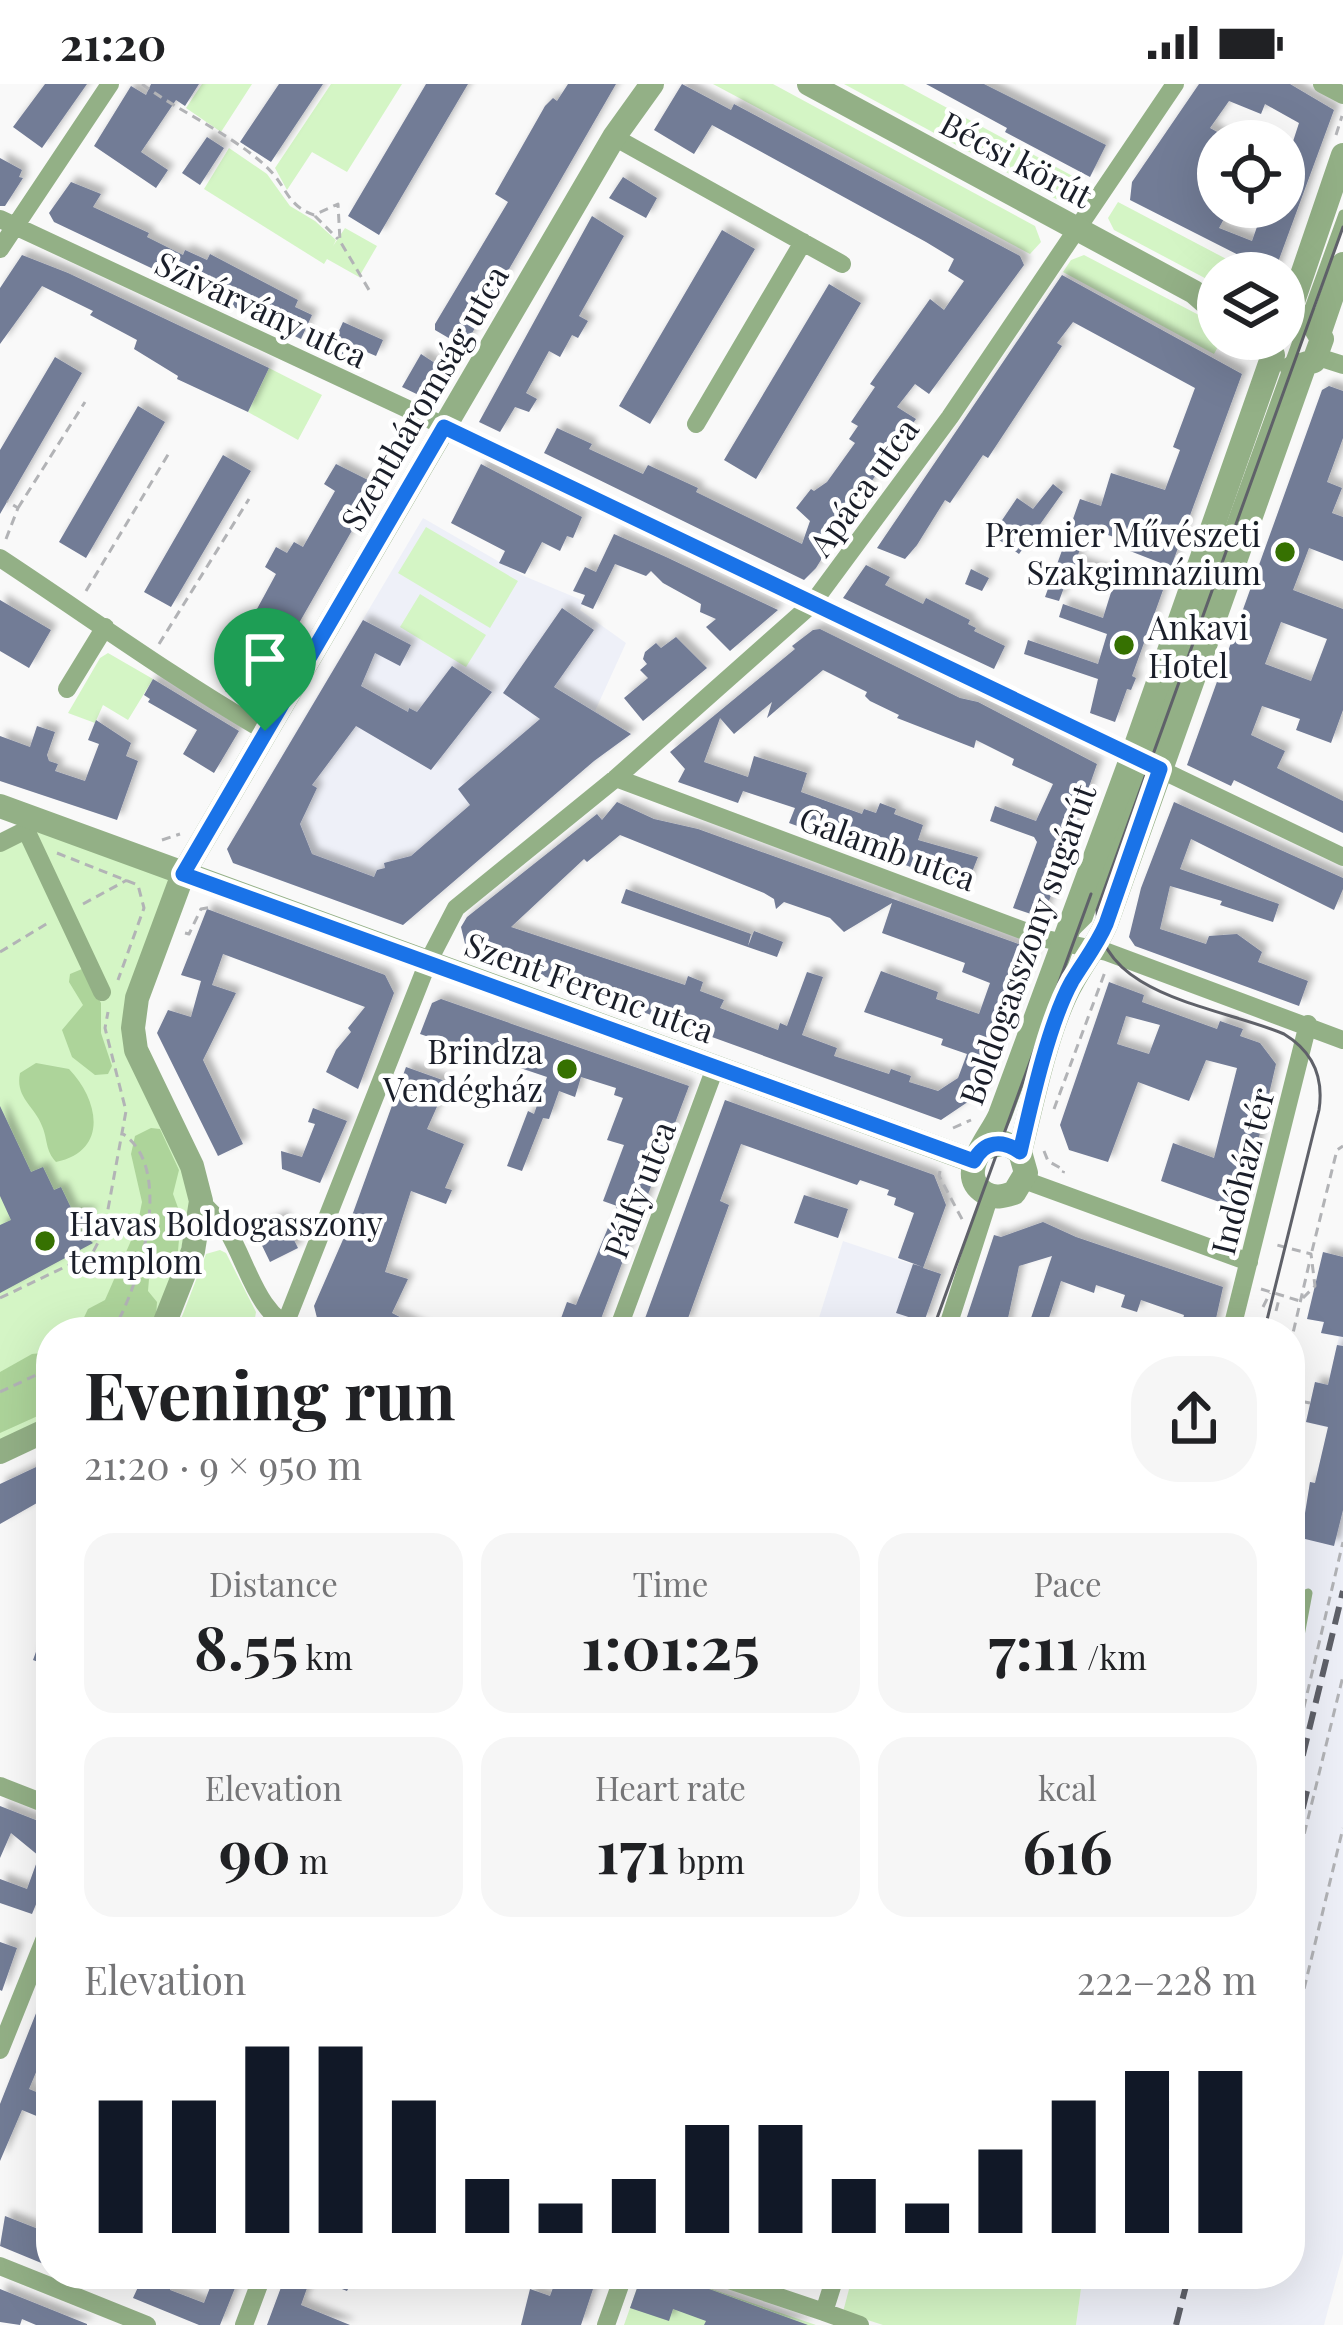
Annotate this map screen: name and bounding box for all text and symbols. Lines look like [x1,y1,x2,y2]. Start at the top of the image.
text: 21:20 [60,12,166,72]
street label: Bécsi körút [933,100,1102,217]
map controls [1197,120,1305,360]
button: locate [1197,120,1305,228]
street label: Szivárvány utca [149,240,376,377]
button: layers [1197,252,1305,360]
street label: Szentháromság utca [329,256,517,537]
street label: Apáca utca [797,408,927,564]
place label: Premier Művészeti Szakgimnázium [984,511,1261,593]
marker: Premier Művészeti Szakgimnázium [1272,539,1298,565]
place label: Ankavi Hotel [1147,604,1248,686]
pin [214,608,316,731]
icon: arrive [232,626,298,692]
marker: Ankavi Hotel [1111,632,1137,658]
street label: Boldogasszony sugárút [948,776,1105,1110]
street label: Galamb utca [794,795,983,899]
street label: Szent Ferenc utca [459,921,721,1052]
place label: Brindza Vendégház [382,1028,544,1110]
marker: Brindza Vendégház [554,1056,580,1082]
street label: Indóház tér [1199,1083,1283,1259]
street label: Pálfy utca [592,1114,684,1264]
place label: Havas Boldogasszony templom [69,1200,383,1282]
marker: Havas Boldogasszony templom [32,1228,58,1254]
text: Evening run [84,1349,456,1437]
button: share [1131,1356,1257,1482]
text: 21:20 · 9 × 950 m [84,1438,362,1490]
text: Distance [209,1561,338,1605]
text: Time [632,1561,709,1605]
text: Pace [1033,1561,1102,1605]
text: 8.55 [194,1605,298,1685]
text: 1:01:25 [581,1605,760,1685]
text: 7:11 [988,1605,1079,1685]
text: km [298,1634,353,1678]
text: /km [1079,1634,1147,1678]
text: Elevation [205,1765,342,1809]
text: Heart rate [595,1765,746,1809]
text: kcal [1038,1765,1097,1809]
text: 90 [219,1809,291,1889]
text: 171 [596,1809,669,1889]
text: 616 [1022,1809,1113,1889]
text: m [291,1838,328,1882]
text: bpm [669,1838,745,1882]
text: Elevation [84,1953,246,2005]
text: 222–228 m [1077,1953,1257,2005]

